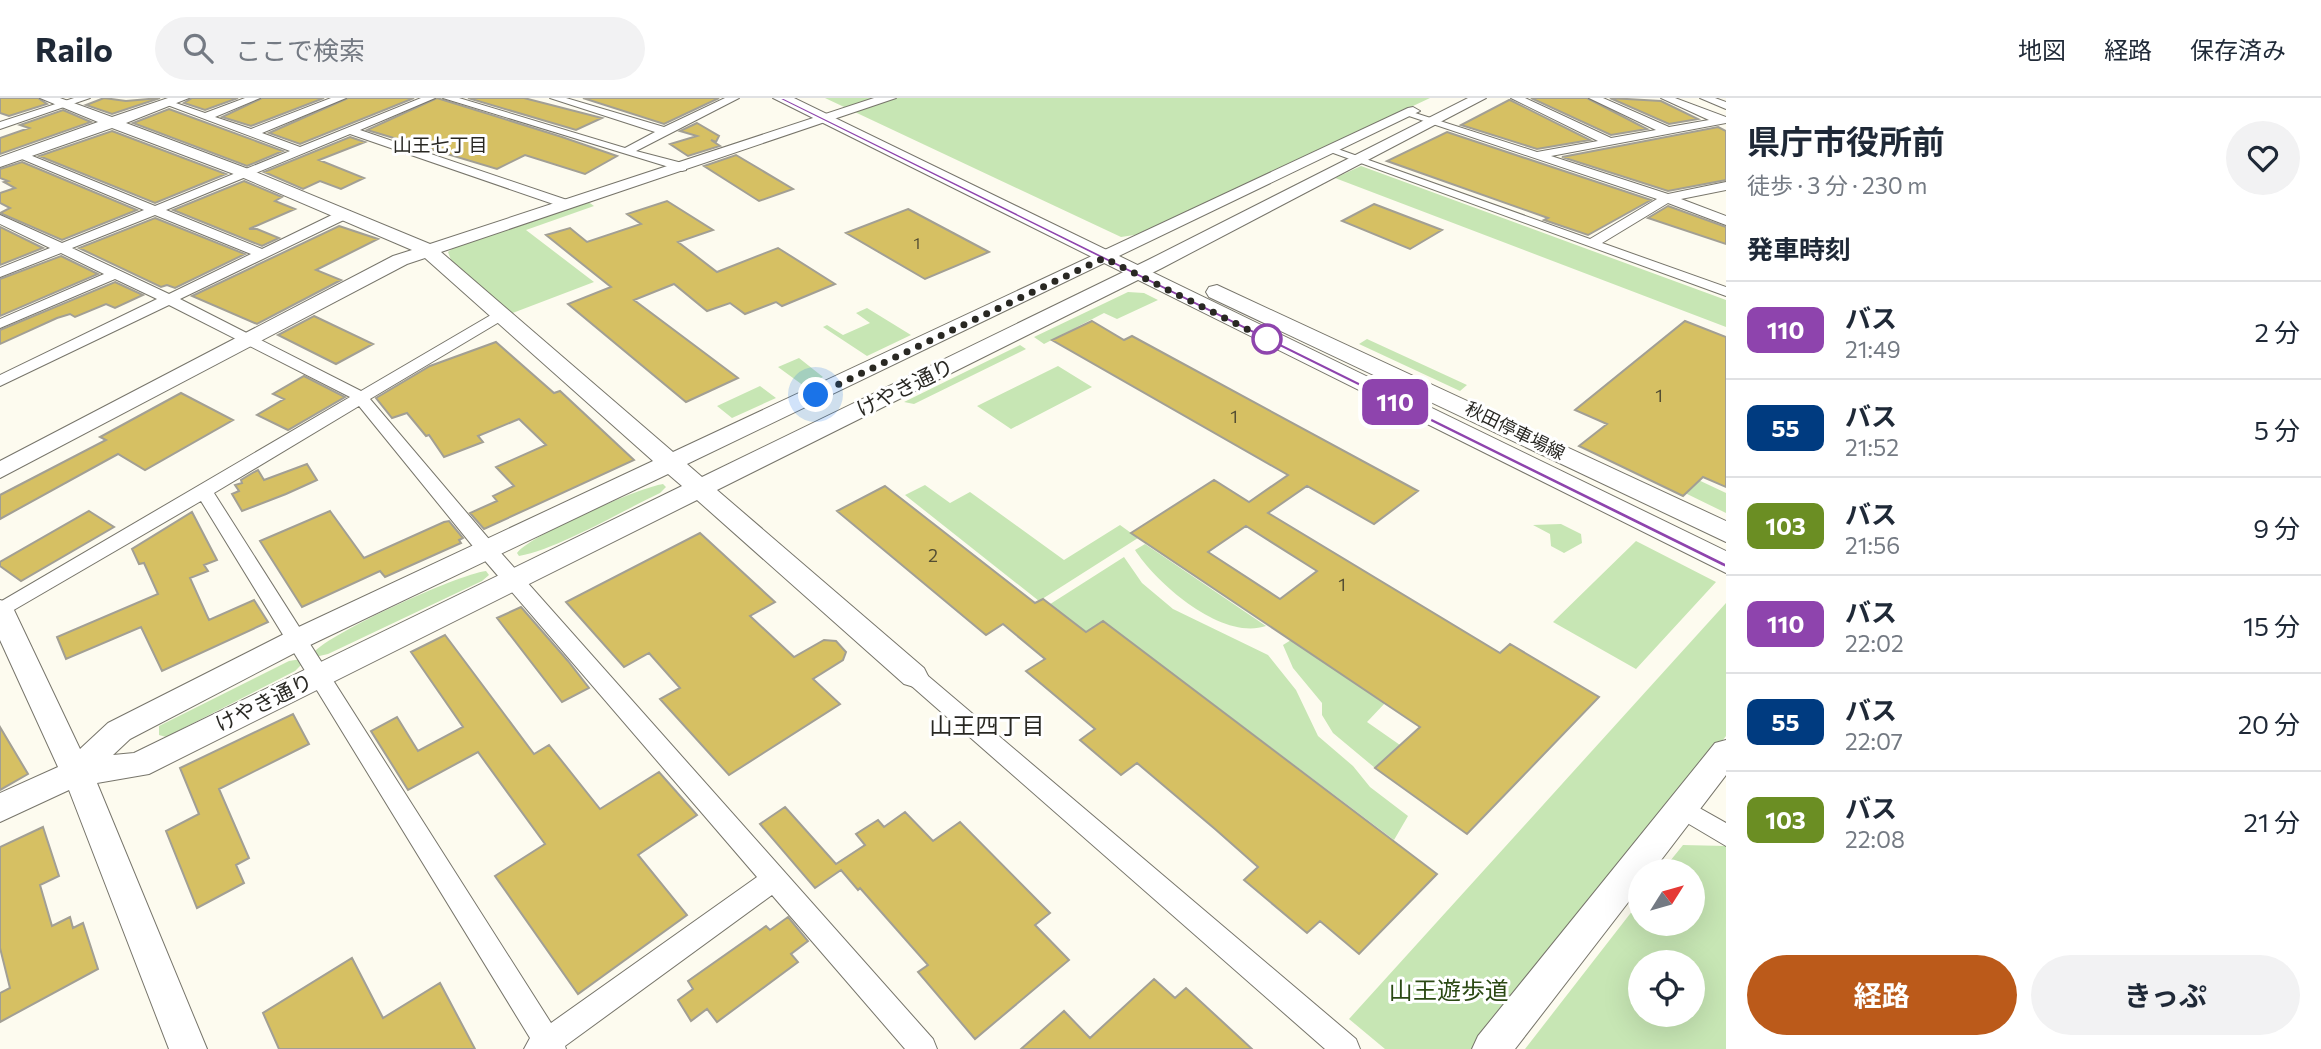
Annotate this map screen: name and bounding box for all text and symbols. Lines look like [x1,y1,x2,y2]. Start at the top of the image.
search box [155,17,645,80]
text: Railo [35,28,113,69]
icon: search [179,29,217,67]
text: ここで検索 [235,34,365,65]
text: 地図 [2018,35,2066,64]
text: 経路 [2104,35,2152,64]
text: 保存済み [2190,35,2286,64]
text: 県庁市役所前 [1747,120,1945,161]
button: heart [2226,121,2300,195]
district label: 山王七丁目 [392,133,488,156]
text: 徒歩 · 3 分 · 230 m [1747,171,1927,199]
house number: 1 [914,233,920,252]
text: 発車時刻 [1747,233,1851,264]
text: バス [1845,302,1897,333]
text: 110 [1767,315,1804,344]
text: 2 分 [2255,316,2300,347]
unlabelled marker [1252,324,1282,354]
text: 21:49 [1845,335,1901,363]
street label: けやき通り [852,352,957,421]
your location [798,377,833,412]
line badge: 110 [1355,379,1435,425]
house number: 1 [1655,384,1663,406]
text: 110 [1376,387,1414,416]
street label: 秋田停車場線 [1462,397,1569,464]
text: バス [1845,400,1897,431]
house number: 1 [1230,405,1238,427]
text: 55 [1772,413,1799,442]
text: 5 分 [2254,414,2300,445]
text: 21:52 [1845,433,1899,461]
text: バス [1845,498,1897,529]
text: 103 [1765,511,1806,540]
text: 9 分 [2253,512,2300,543]
text: 21:56 [1845,531,1900,559]
house number: 2 [928,544,938,566]
house number: 1 [1338,573,1346,595]
text: バス [1845,596,1897,627]
text: 110 [1767,609,1804,638]
text: 15 分 [2243,610,2300,641]
text: 22:02 [1845,629,1904,657]
street label: けやき通り [211,667,316,736]
text: バス [1845,694,1897,725]
text: 55 [1772,707,1799,736]
text: 20 分 [2238,708,2300,739]
district label: 山王四丁目 [930,711,1045,739]
text: 22:07 [1845,727,1903,755]
text: バス [1845,792,1897,823]
text: 103 [1765,805,1806,834]
text: 21 分 [2243,806,2300,837]
text: 22:08 [1845,825,1905,853]
north arrow [1628,859,1704,936]
map controls [1628,859,1705,1027]
button: locate [1628,950,1705,1027]
button: 経路 [1747,955,2017,1035]
button: きっぷ [2031,955,2300,1035]
park label: 山王遊歩道 [1389,975,1509,1004]

